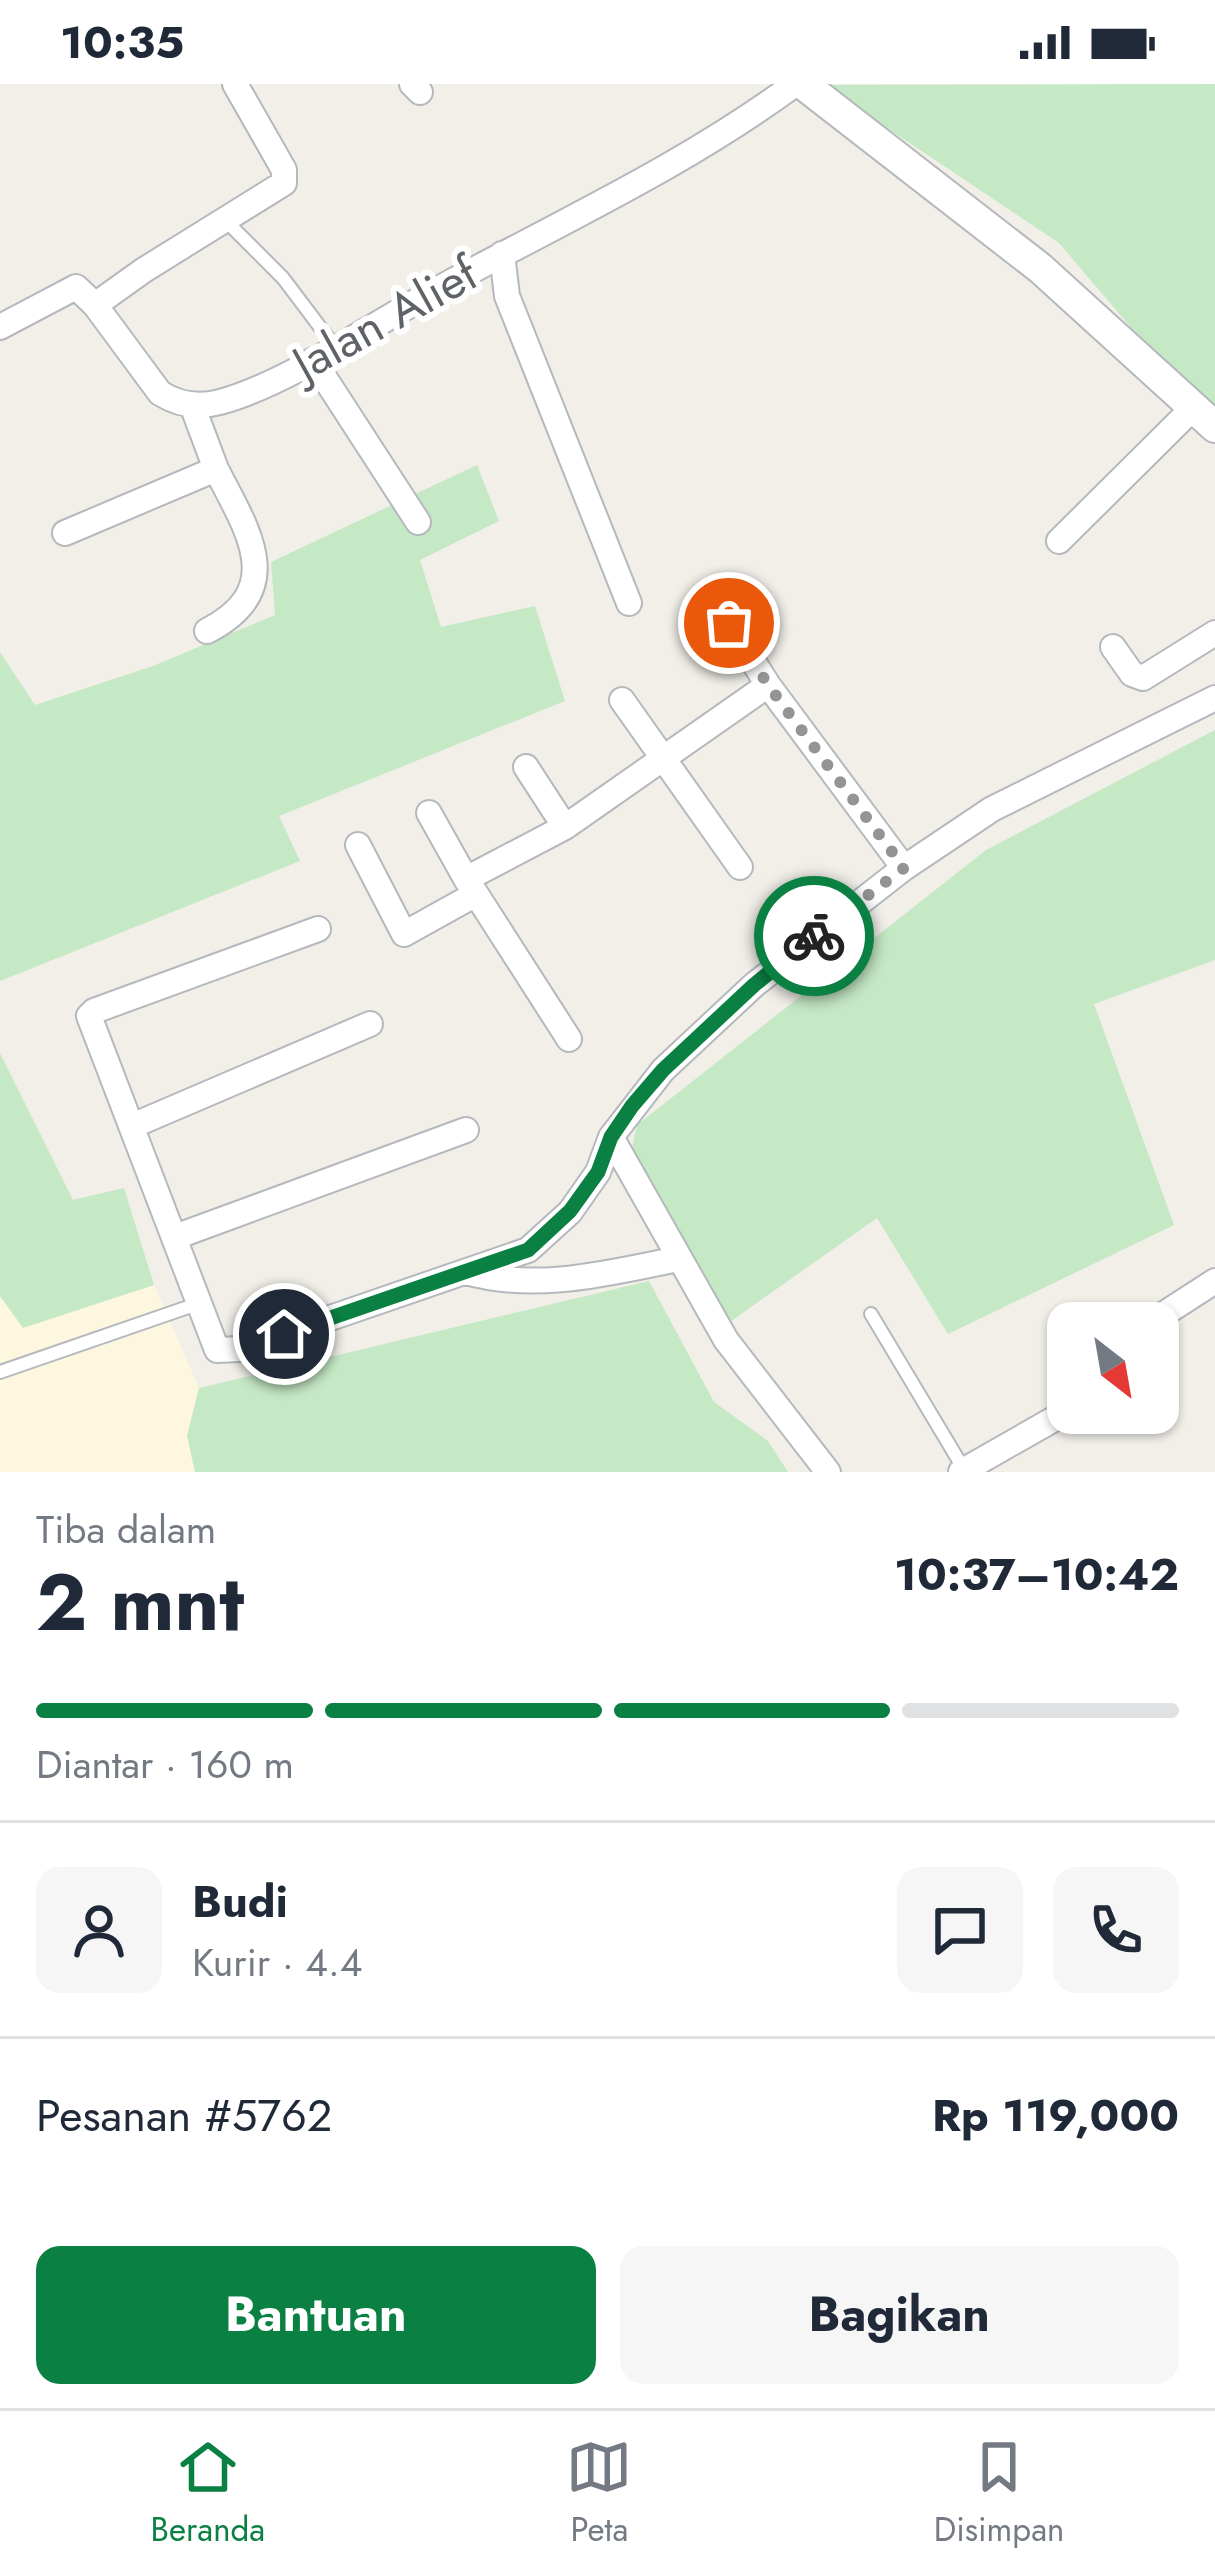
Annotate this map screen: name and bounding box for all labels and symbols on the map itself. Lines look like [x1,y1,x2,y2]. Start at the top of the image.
street label: Jalan Alief [275,239,491,400]
pin [678,572,780,674]
courier [754,876,874,996]
pin [233,1283,335,1385]
north arrow [1047,1302,1179,1434]

